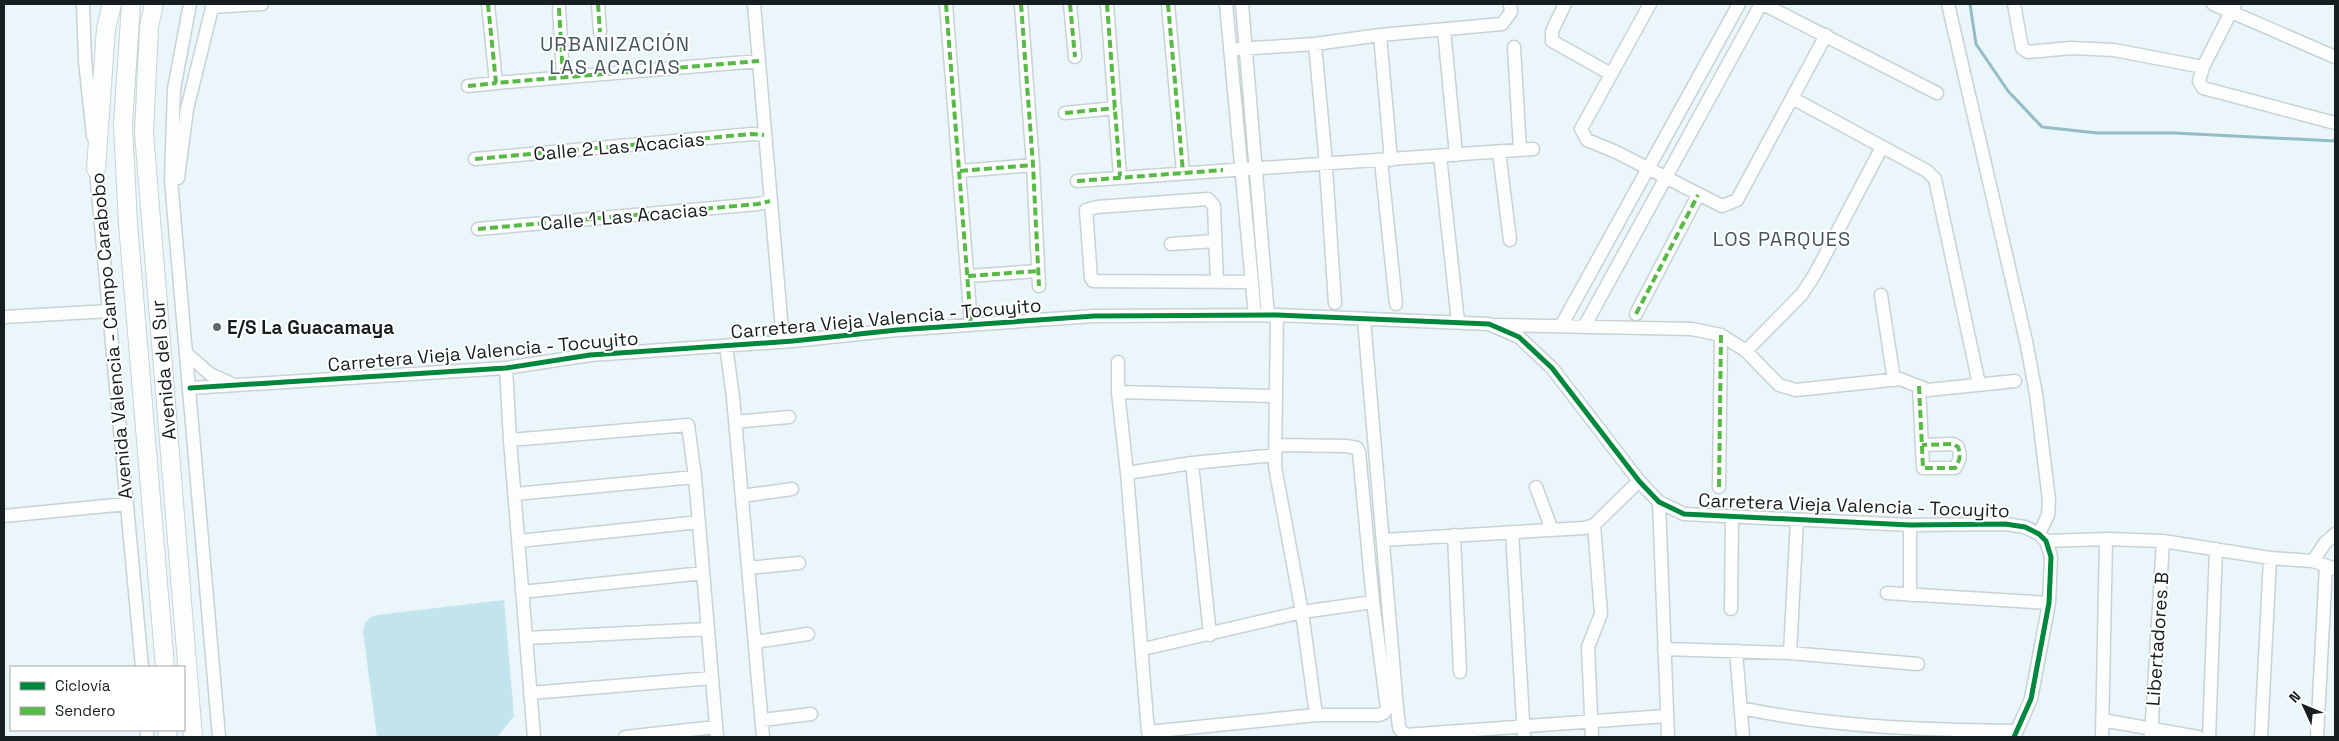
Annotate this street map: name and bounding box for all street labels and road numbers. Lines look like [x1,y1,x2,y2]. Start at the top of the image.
street label: Calle 2 Las Acacias [532,127,706,166]
street label: Avenida Valencia - Campo Carabobo [85,172,138,500]
street label: Calle 1 Las Acacias [539,197,709,236]
street label: Carretera Vieja Valencia - Tocuyito [730,292,1042,345]
street label: Avenida del Sur [145,299,182,441]
street label: Carretera Vieja Valencia - Tocuyito [327,325,639,378]
street label: Carretera Vieja Valencia - Tocuyito [1698,488,2010,523]
street label: Libertadores B [2140,571,2175,707]

